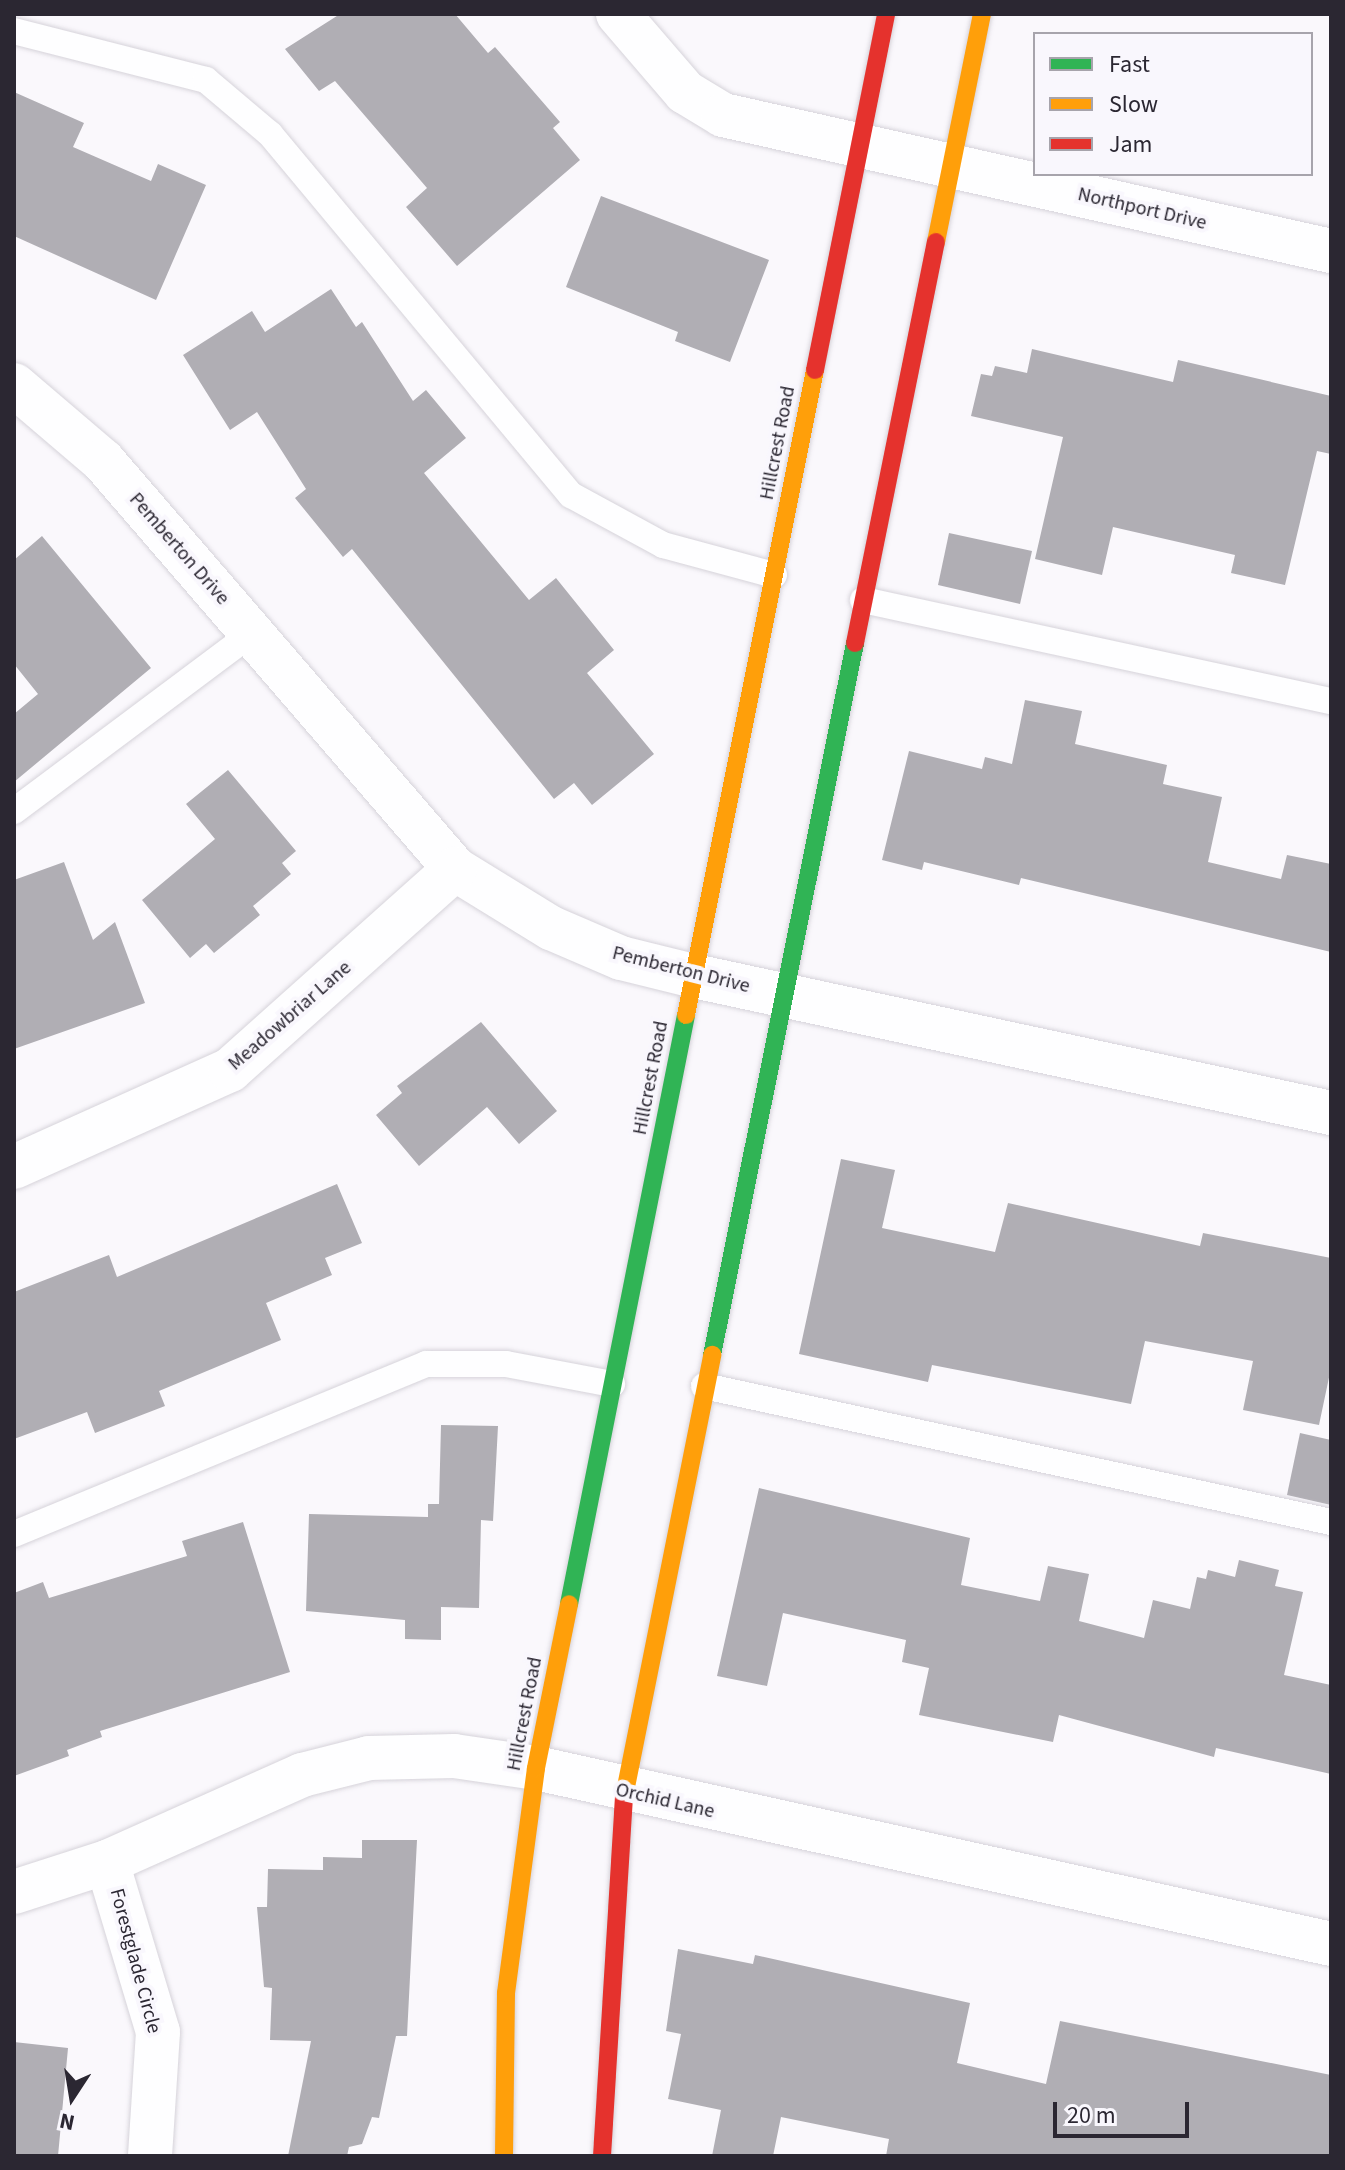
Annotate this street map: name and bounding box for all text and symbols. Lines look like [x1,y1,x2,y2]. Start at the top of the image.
legend [1033,32,1313,176]
text: Fast [1109,47,1150,82]
text: Slow [1109,87,1158,122]
text: Jam [1109,127,1153,162]
street label: Northport Drive [1075,183,1209,235]
street label: Hillcrest Road [755,384,801,502]
street label: Pemberton Drive [124,488,234,610]
street label: Pemberton Drive [610,941,752,999]
street label: Meadowbriar Lane [224,956,356,1076]
street label: Hillcrest Road [628,1019,674,1137]
street label: Hillcrest Road [502,1655,548,1773]
street label: Orchid Lane [613,1778,717,1824]
street label: Forestglade Circle [104,1886,166,2036]
north arrow [32,2058,112,2138]
scale bar [1057,2086,1193,2136]
text: 20 m [1067,2098,1116,2133]
text: N [57,2104,78,2139]

